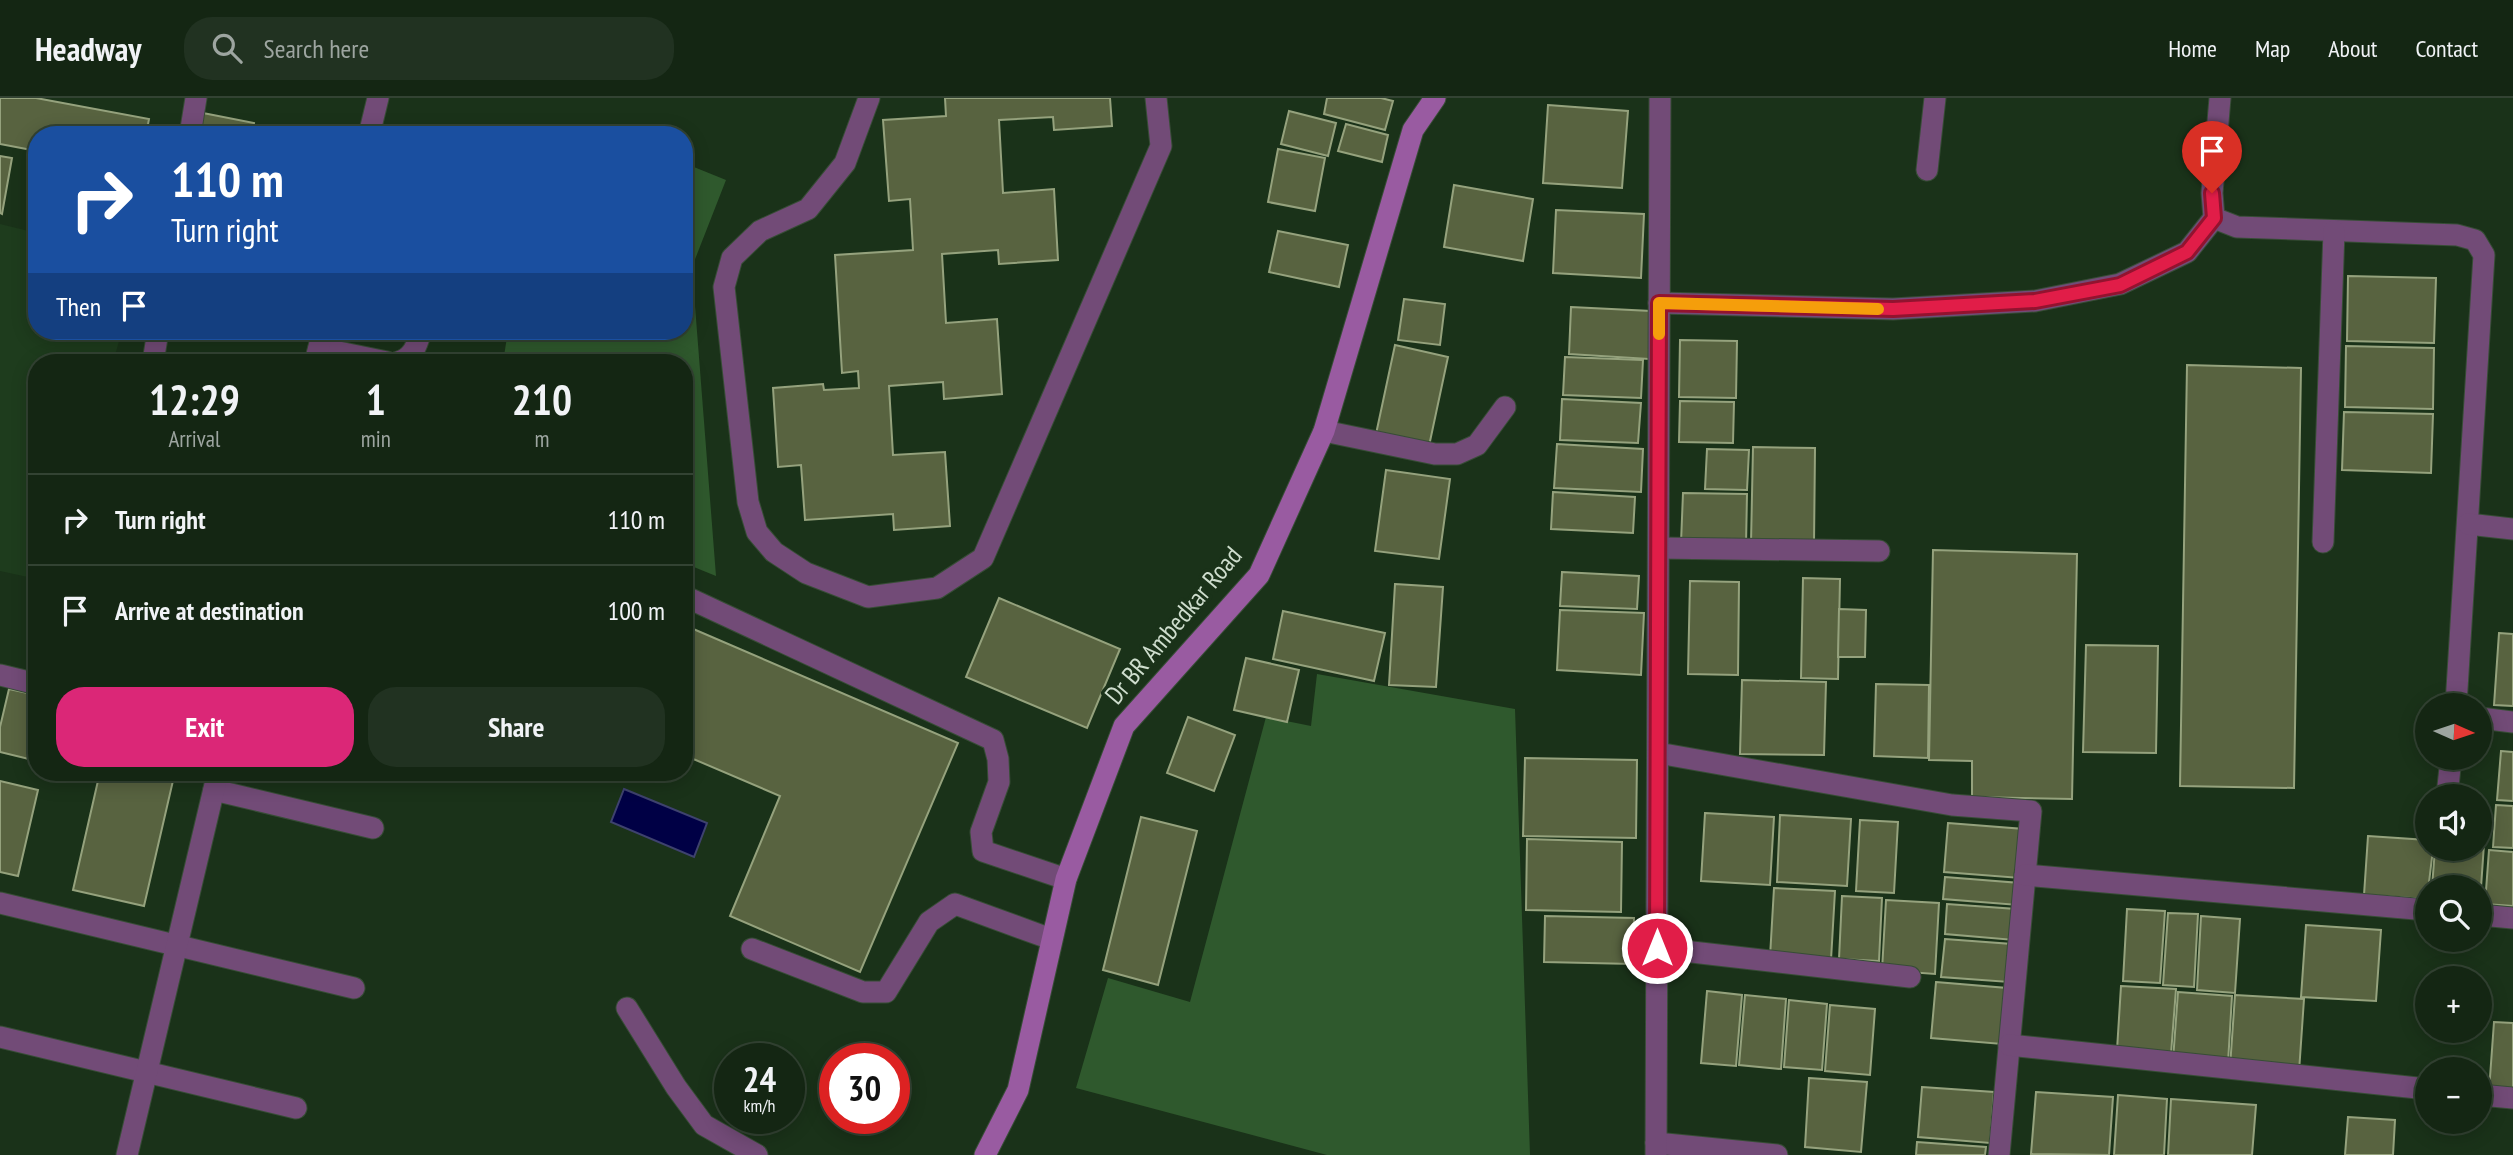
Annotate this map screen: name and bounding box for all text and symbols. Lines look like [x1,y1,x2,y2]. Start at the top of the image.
search box [184,17,674,80]
text: Headway [35,27,142,70]
icon: search [208,29,246,67]
text: Search here [264,32,369,65]
text: Home [2168,33,2217,64]
text: Map [2255,33,2290,64]
text: About [2328,33,2377,64]
text: Contact [2415,33,2478,64]
pin [2182,121,2242,193]
icon: arrive [2193,132,2231,170]
text: 110 m [171,147,284,211]
icon: right [56,154,147,245]
text: Turn right [171,209,279,251]
icon: arrive [115,287,153,325]
text: Then [56,290,101,323]
text: 12:29 [149,372,240,427]
text: 1 [366,372,386,427]
text: 210 [512,372,572,427]
text: Arrival [168,424,220,453]
text: min [361,424,391,453]
text: m [534,424,549,453]
icon: right [56,501,94,539]
text: Turn right [115,503,206,536]
text: 110 m [607,503,665,536]
street label: Dr BR Ambedkar Road [1097,539,1249,711]
icon: arrive [56,592,94,630]
text: Arrive at destination [115,594,304,627]
text: 100 m [607,594,665,627]
button: Exit [56,687,354,767]
button: Share [368,687,665,767]
north arrow [2415,693,2492,770]
map controls [2415,693,2492,1134]
button: sound [2415,784,2492,861]
button: search [2415,875,2492,952]
position arrow [1620,911,1694,985]
button: + [2415,966,2492,1043]
speed limit sign: 30 [819,1043,910,1134]
text: 24 [743,1056,776,1102]
button: − [2415,1057,2492,1134]
text: km/h [744,1094,775,1117]

